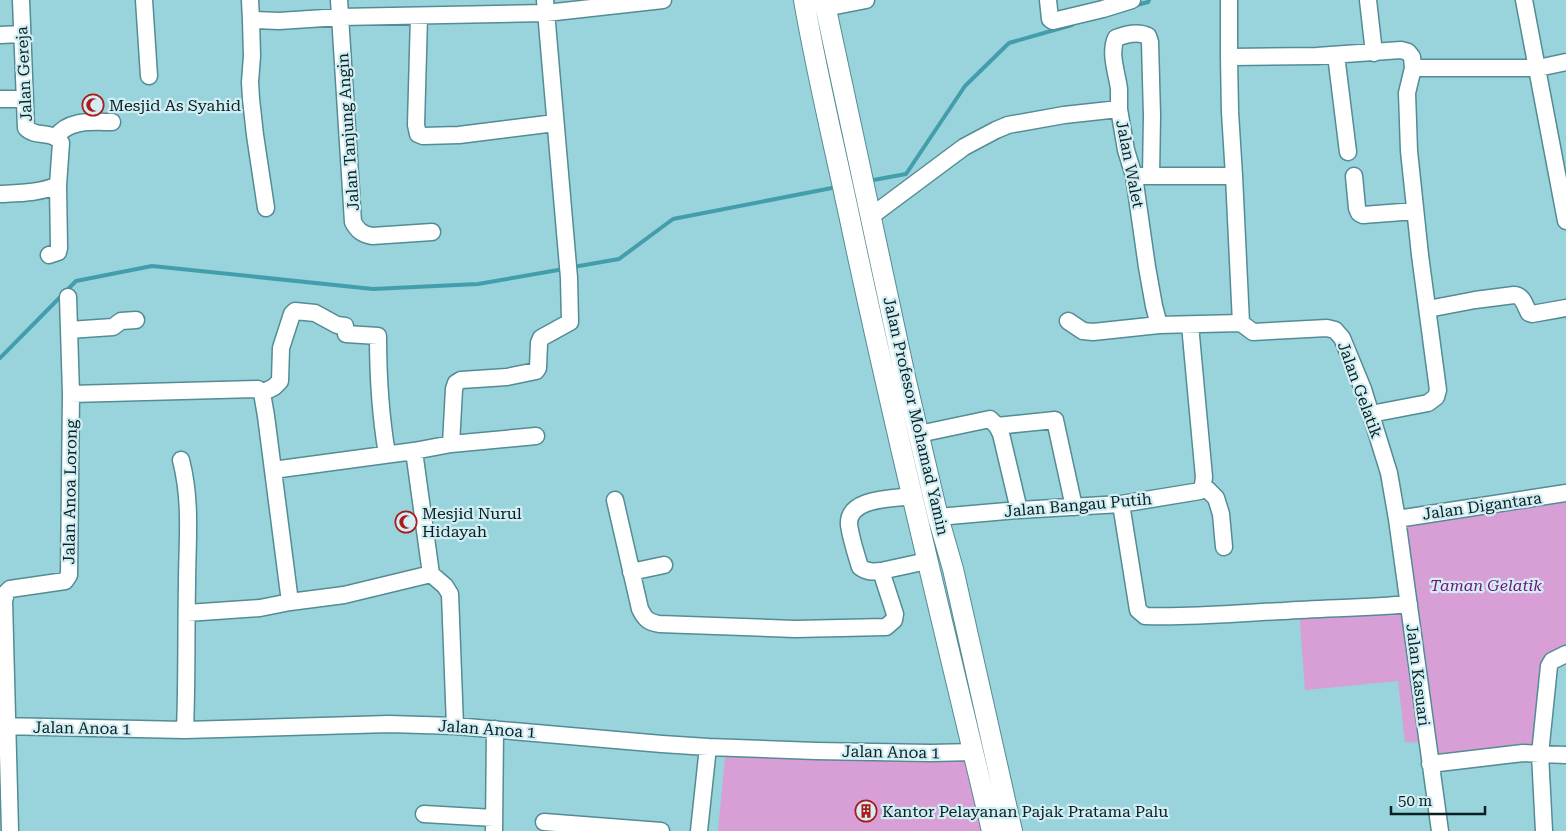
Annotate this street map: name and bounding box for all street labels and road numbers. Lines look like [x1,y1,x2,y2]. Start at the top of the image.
street label: Jalan Gereja [12,26,36,122]
street label: Jalan Tanjung Angin [333,52,363,212]
street label: Jalan Walet [1112,118,1148,210]
street label: Jalan Profesor Mohamad Yamin [879,295,953,537]
street label: Jalan Gelatik [1334,339,1386,441]
street label: Jalan Anoa Lorong [59,419,81,564]
street label: Jalan Digantara [1421,488,1543,524]
street label: Jalan Bangau Putih [1003,489,1153,521]
street label: Jalan Kasuari [1402,623,1434,727]
street label: Jalan Anoa 1 [437,716,537,742]
street label: Jalan Anoa 1 [33,718,131,738]
street label: Jalan Anoa 1 [842,742,940,762]

